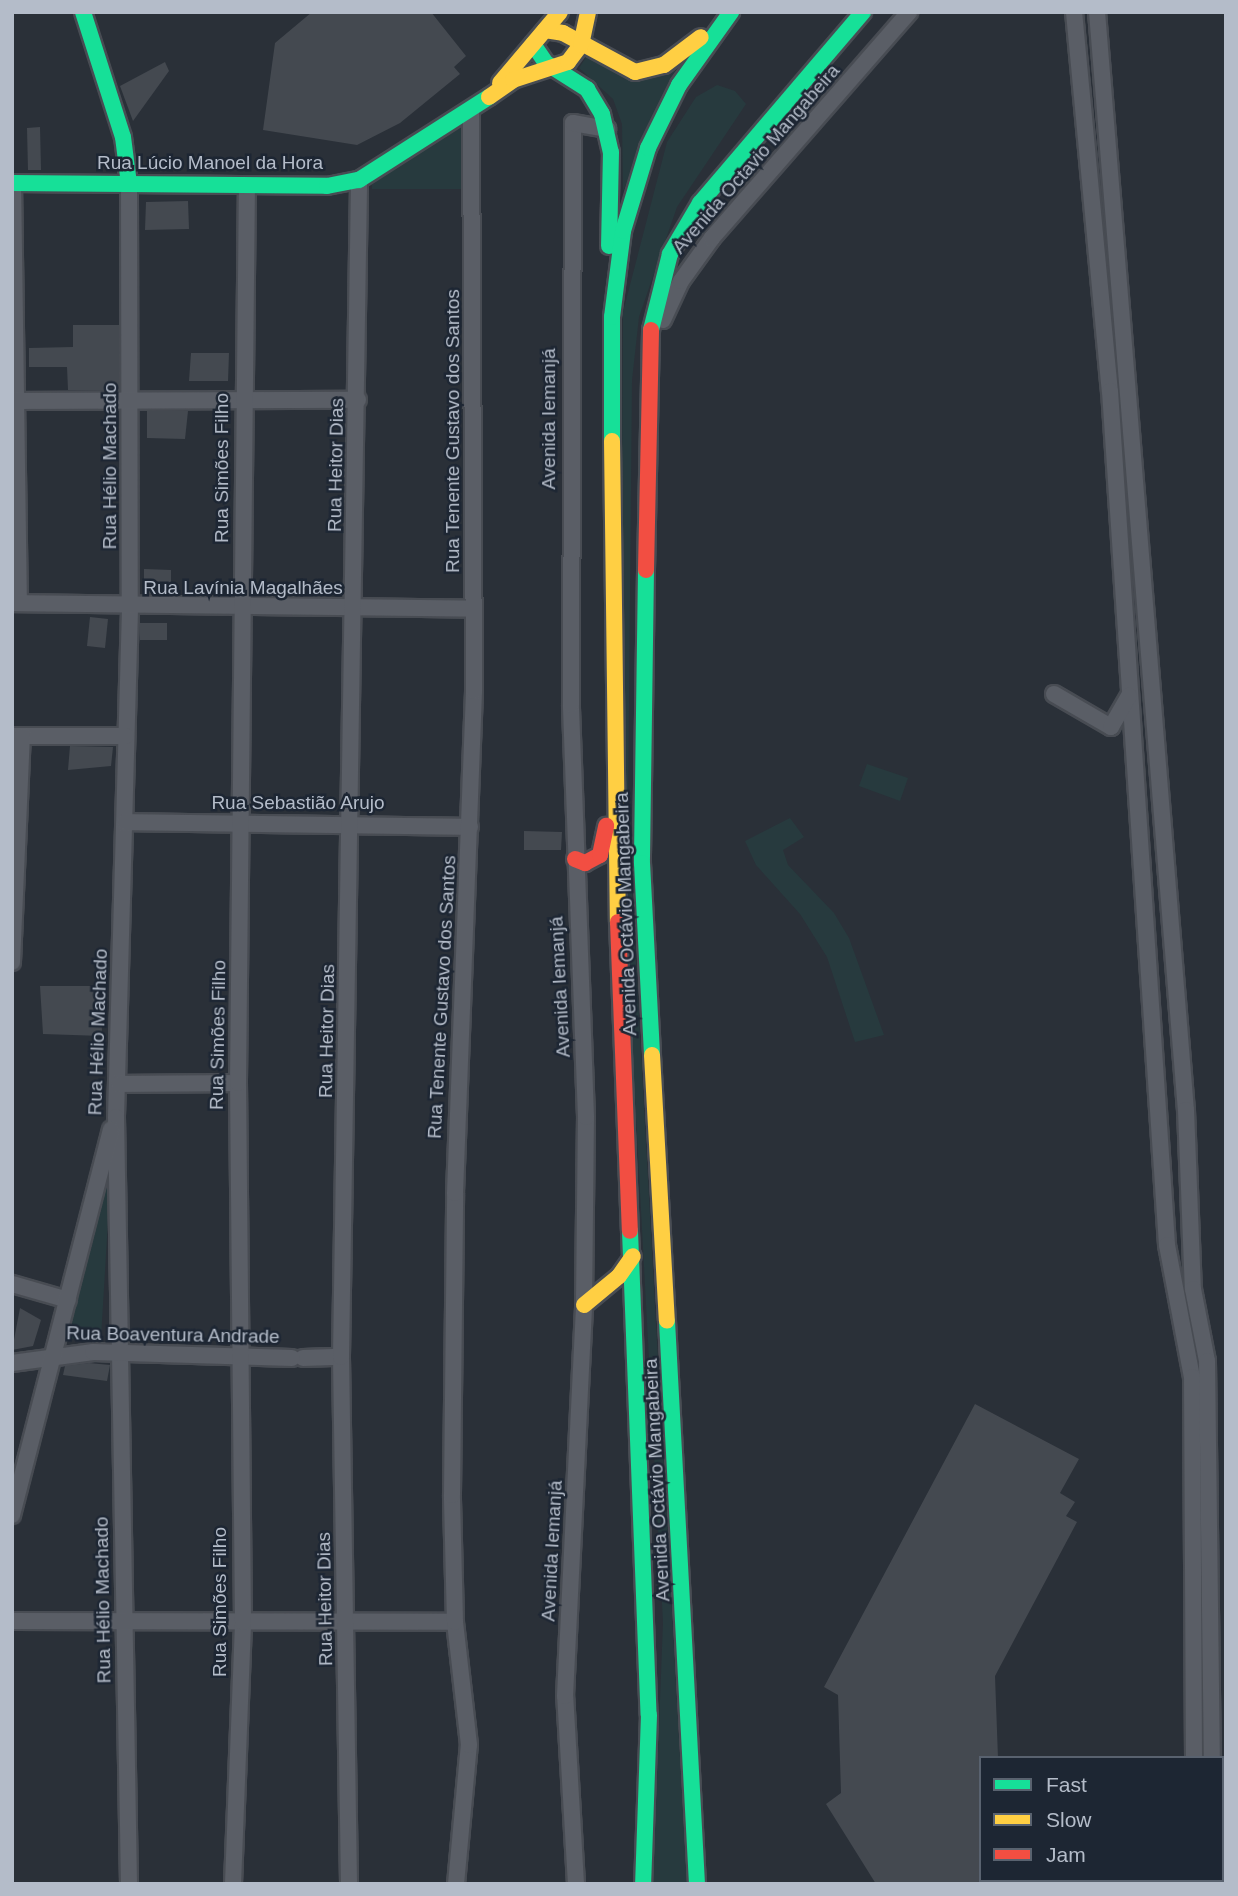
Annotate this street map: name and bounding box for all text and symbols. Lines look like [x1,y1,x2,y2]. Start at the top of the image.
street label: Avenida Octavio Mangabeira [667,60,845,258]
street label: Rua Lúcio Manoel da Hora [97,152,323,174]
street label: Rua Tenente Gustavo dos Santos [442,289,464,573]
street label: Avenida Iemanjá [538,348,560,490]
street label: Rua Hélio Machado [99,383,121,549]
street label: Rua Simões Filho [211,393,233,543]
street label: Rua Heitor Dias [323,398,349,532]
street label: Rua Lavínia Magalhães [143,577,343,599]
street label: Rua Sebastião Arujo [211,792,385,814]
street label: Avenida Octávio Mangabeira [610,792,642,1036]
street label: Rua Tenente Gustavo dos Santos [423,855,461,1139]
street label: Avenida Iemanjá [545,916,575,1058]
street label: Rua Hélio Machado [84,948,112,1116]
street label: Rua Simões Filho [205,960,231,1110]
street label: Rua Heitor Dias [314,964,340,1098]
street label: Rua Boaventura Andrade [66,1322,280,1348]
street label: Avenida Octávio Mangabeira [639,1358,675,1602]
street label: Avenida Iemanjá [537,1480,567,1622]
street label: Rua Hélio Machado [90,1516,116,1684]
street label: Rua Simões Filho [209,1527,231,1677]
street label: Rua Heitor Dias [312,1532,338,1666]
legend [979,1756,1224,1882]
text: Fast [1046,1773,1087,1796]
text: Slow [1046,1808,1092,1831]
text: Jam [1046,1843,1086,1866]

